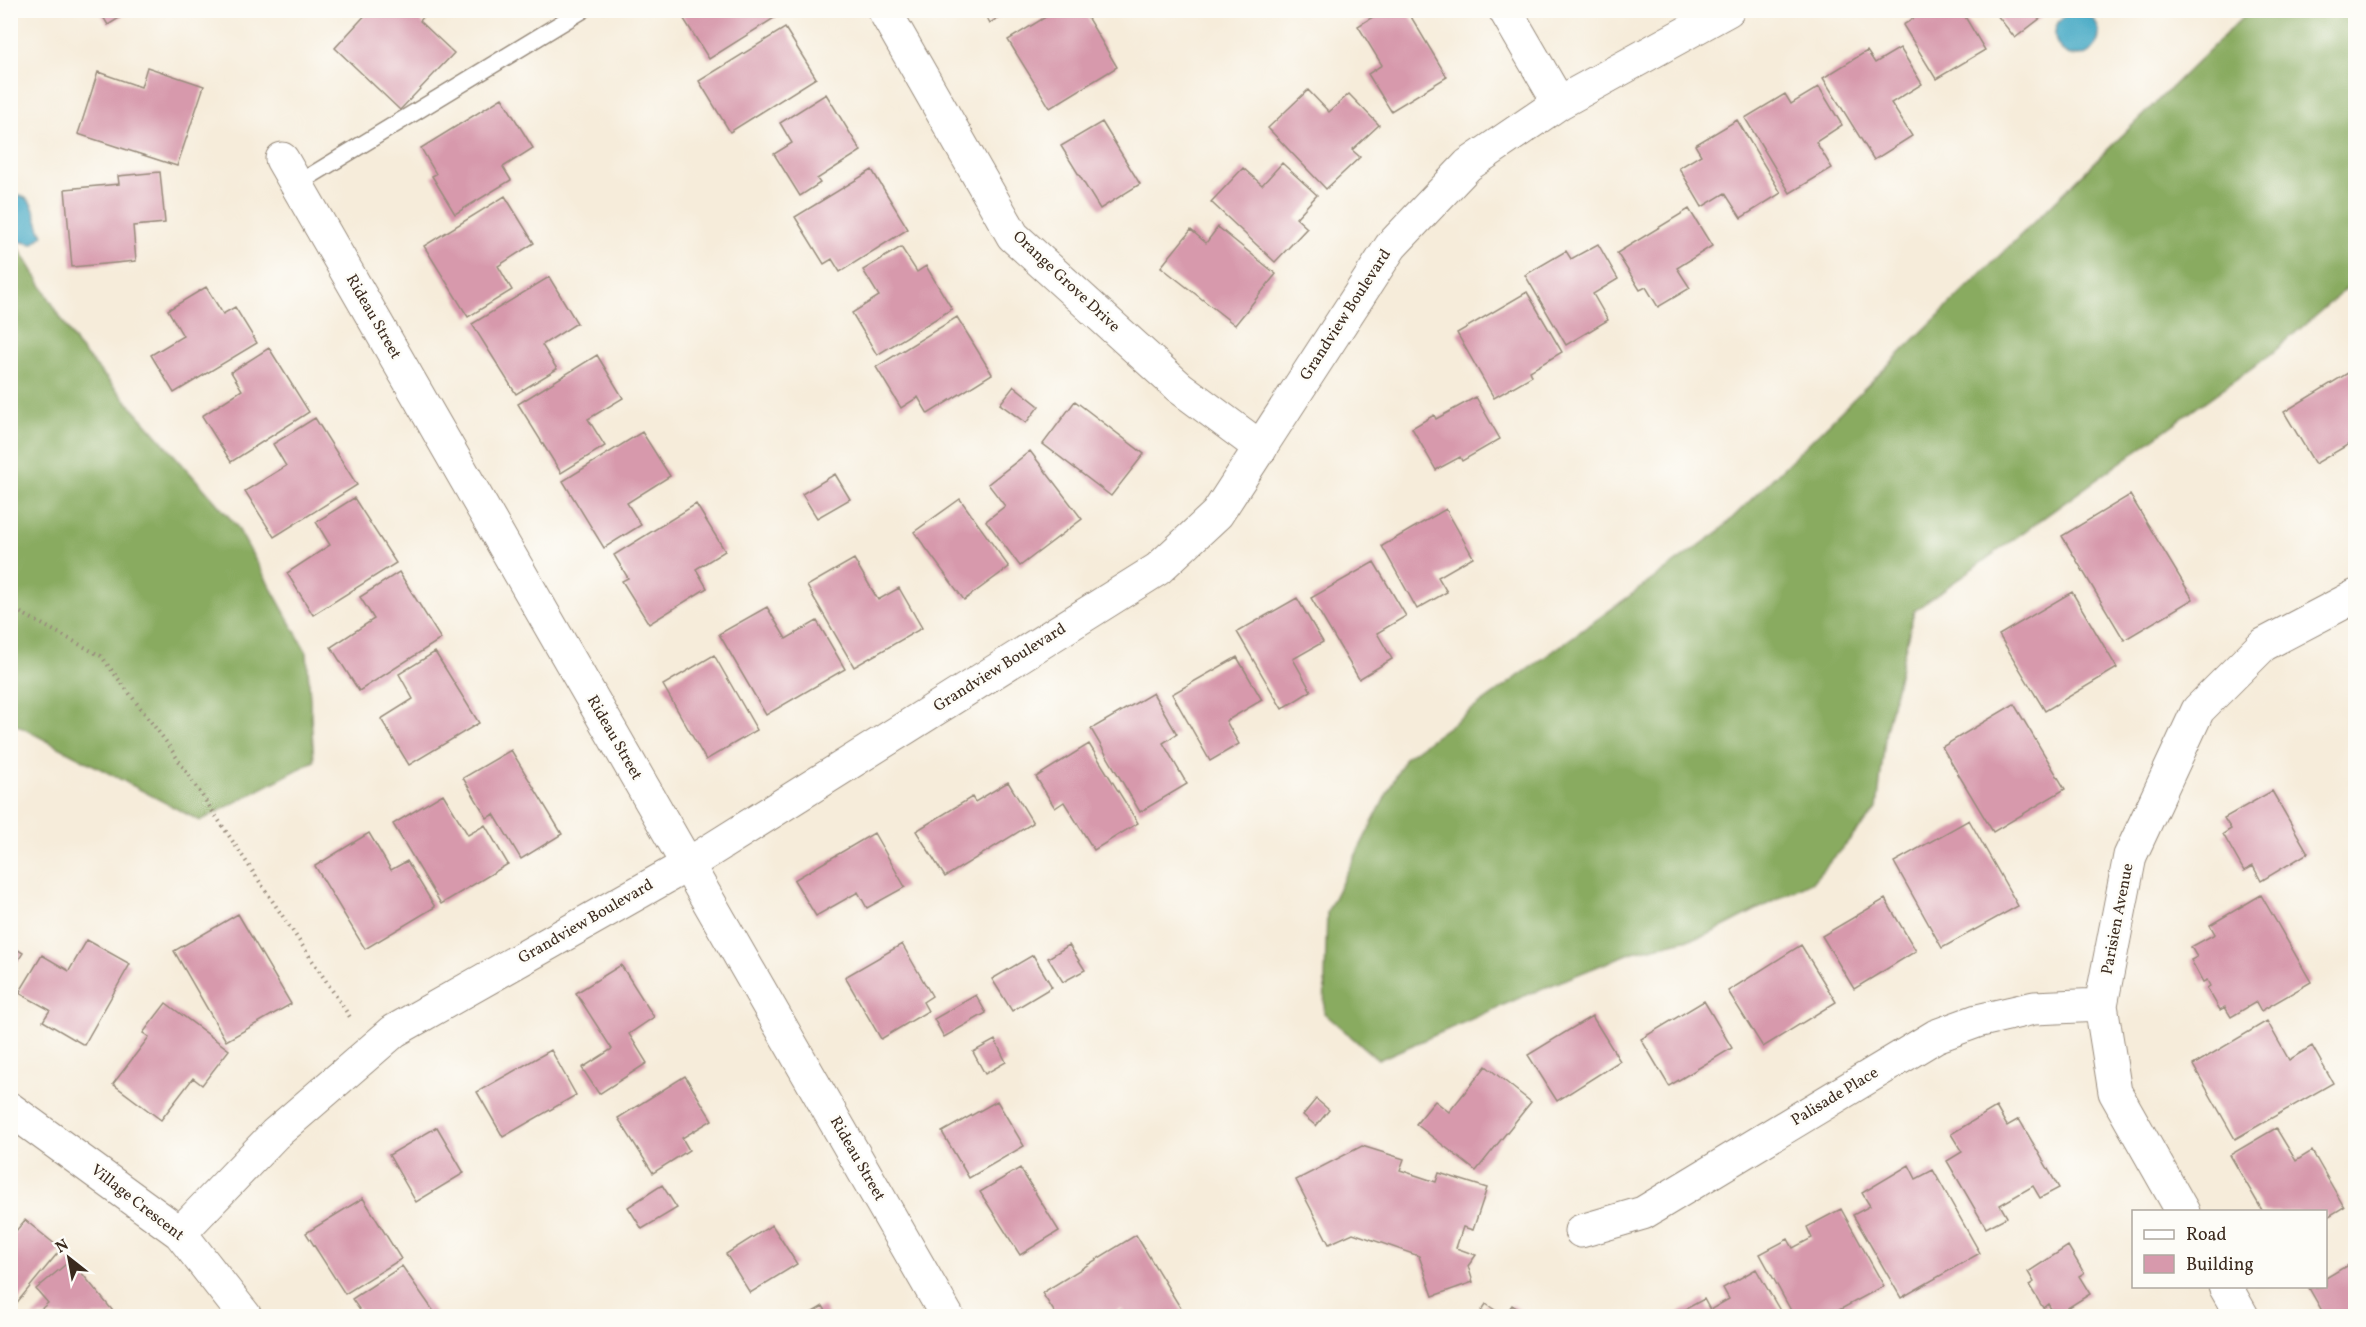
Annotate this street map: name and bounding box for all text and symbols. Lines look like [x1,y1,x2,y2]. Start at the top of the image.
street label: Orange Grove Drive [1007,226,1125,338]
street label: Grandview Boulevard [1295,245,1397,385]
street label: Rideau Street [340,271,406,364]
street label: Grandview Boulevard [929,618,1071,718]
street label: Rideau Street [581,692,647,785]
street label: Parisien Avenue [2096,861,2140,977]
street label: Grandview Boulevard [514,874,658,970]
street label: Palisade Place [1787,1062,1883,1132]
street label: Rideau Street [824,1113,890,1206]
street label: Village Crescent [86,1160,189,1247]
legend [2132,1210,2327,1288]
text: Road [2186,1223,2227,1248]
north arrow [39,1228,99,1288]
text: N [52,1234,73,1259]
text: Building [2186,1253,2254,1278]

